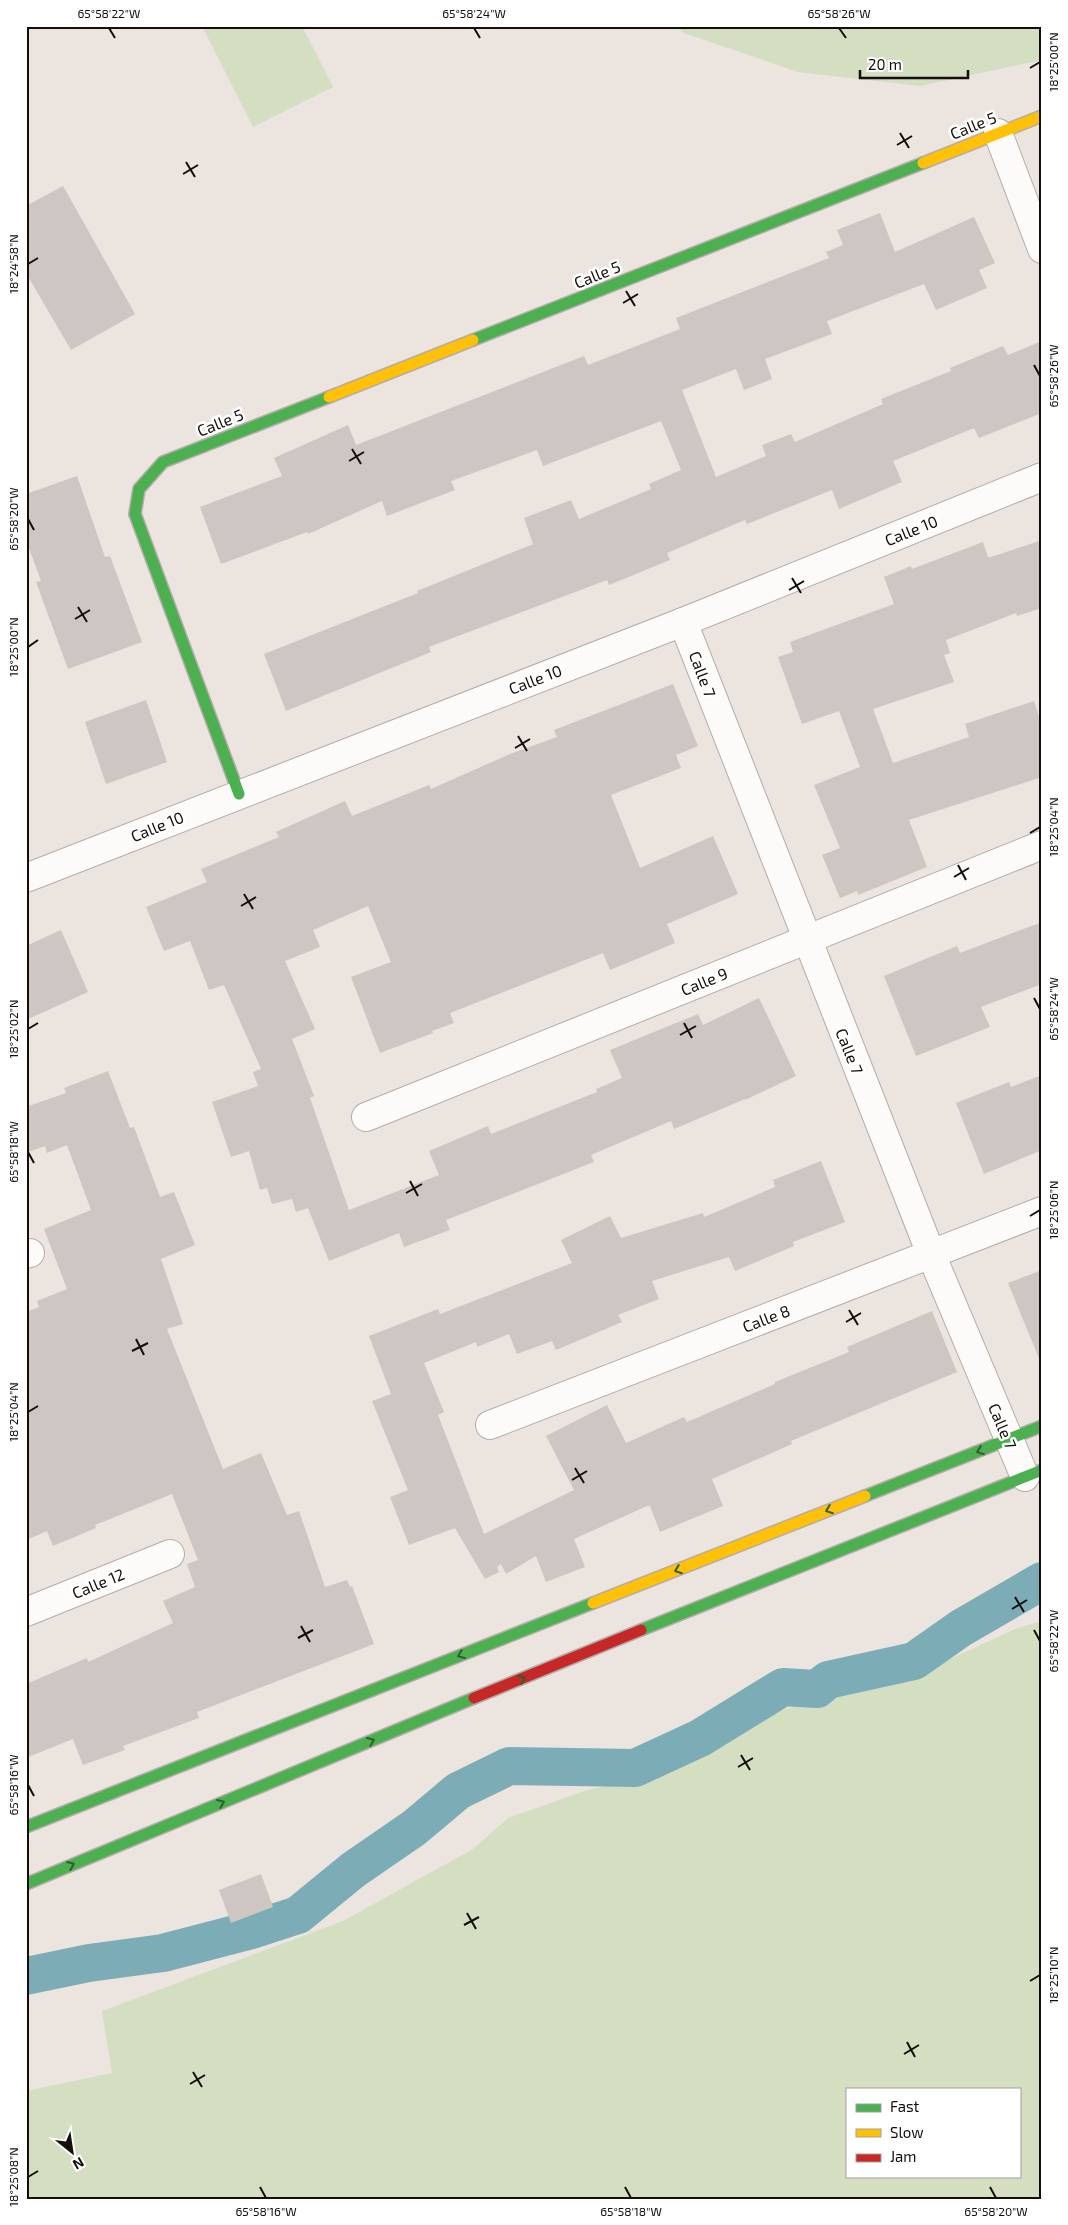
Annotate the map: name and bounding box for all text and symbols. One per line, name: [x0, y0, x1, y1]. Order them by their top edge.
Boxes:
text: 65°58'22"W: [78, 6, 140, 20]
text: 65°58'24"W: [442, 6, 506, 20]
text: 65°58'26"W: [807, 6, 871, 20]
text: 18°25'00"N: [1046, 32, 1060, 92]
scale bar: [860, 48, 968, 80]
text: 20 m: [868, 55, 902, 73]
street label: Calle 5: [947, 107, 999, 143]
text: 18°24'58"N: [6, 234, 20, 294]
street label: Calle 5: [571, 256, 623, 292]
text: 65°58'26"W: [1046, 344, 1060, 408]
street label: Calle 5: [194, 404, 246, 440]
text: 65°58'20"W: [6, 487, 20, 551]
street label: Calle 10: [882, 511, 940, 549]
text: 18°25'00"N: [6, 617, 20, 677]
street label: Calle 7: [686, 648, 720, 700]
street label: Calle 10: [506, 660, 564, 698]
text: 18°25'04"N: [1046, 797, 1060, 857]
street label: Calle 10: [128, 807, 186, 845]
street label: Calle 9: [678, 963, 730, 999]
text: 65°58'24"W: [1046, 977, 1060, 1041]
text: 18°25'02"N: [6, 1000, 20, 1058]
street label: Calle 7: [832, 1025, 868, 1077]
text: 65°58'18"W: [6, 1121, 20, 1183]
text: 18°25'06"N: [1046, 1181, 1060, 1239]
street label: Calle 8: [740, 1300, 792, 1336]
text: 18°25'04"N: [6, 1382, 20, 1442]
street label: Calle 7: [985, 1400, 1021, 1452]
one-way arrow: [976, 1444, 985, 1455]
one-way arrow: [825, 1504, 834, 1514]
one-way arrow: [674, 1563, 683, 1574]
street label: Calle 12: [69, 1564, 127, 1602]
text: 65°58'22"W: [1046, 1610, 1060, 1672]
one-way arrow: [458, 1649, 466, 1659]
one-way arrow: [517, 1674, 525, 1684]
one-way arrow: [367, 1737, 375, 1747]
text: 65°58'16"W: [6, 1754, 20, 1816]
one-way arrow: [216, 1799, 225, 1810]
one-way arrow: [66, 1861, 75, 1872]
text: 18°25'10"N: [1046, 1947, 1060, 2003]
legend: [846, 2088, 1020, 2178]
text: Fast: [890, 2097, 920, 2115]
text: Slow: [890, 2123, 924, 2141]
north arrow: [48, 2128, 98, 2178]
text: 18°25'08"N: [6, 2147, 20, 2207]
text: Jam: [890, 2147, 916, 2165]
text: N: [70, 2154, 87, 2174]
text: 65°58'16"W: [235, 2204, 297, 2218]
text: 65°58'18"W: [600, 2204, 662, 2218]
text: 65°58'20"W: [964, 2204, 1028, 2218]

